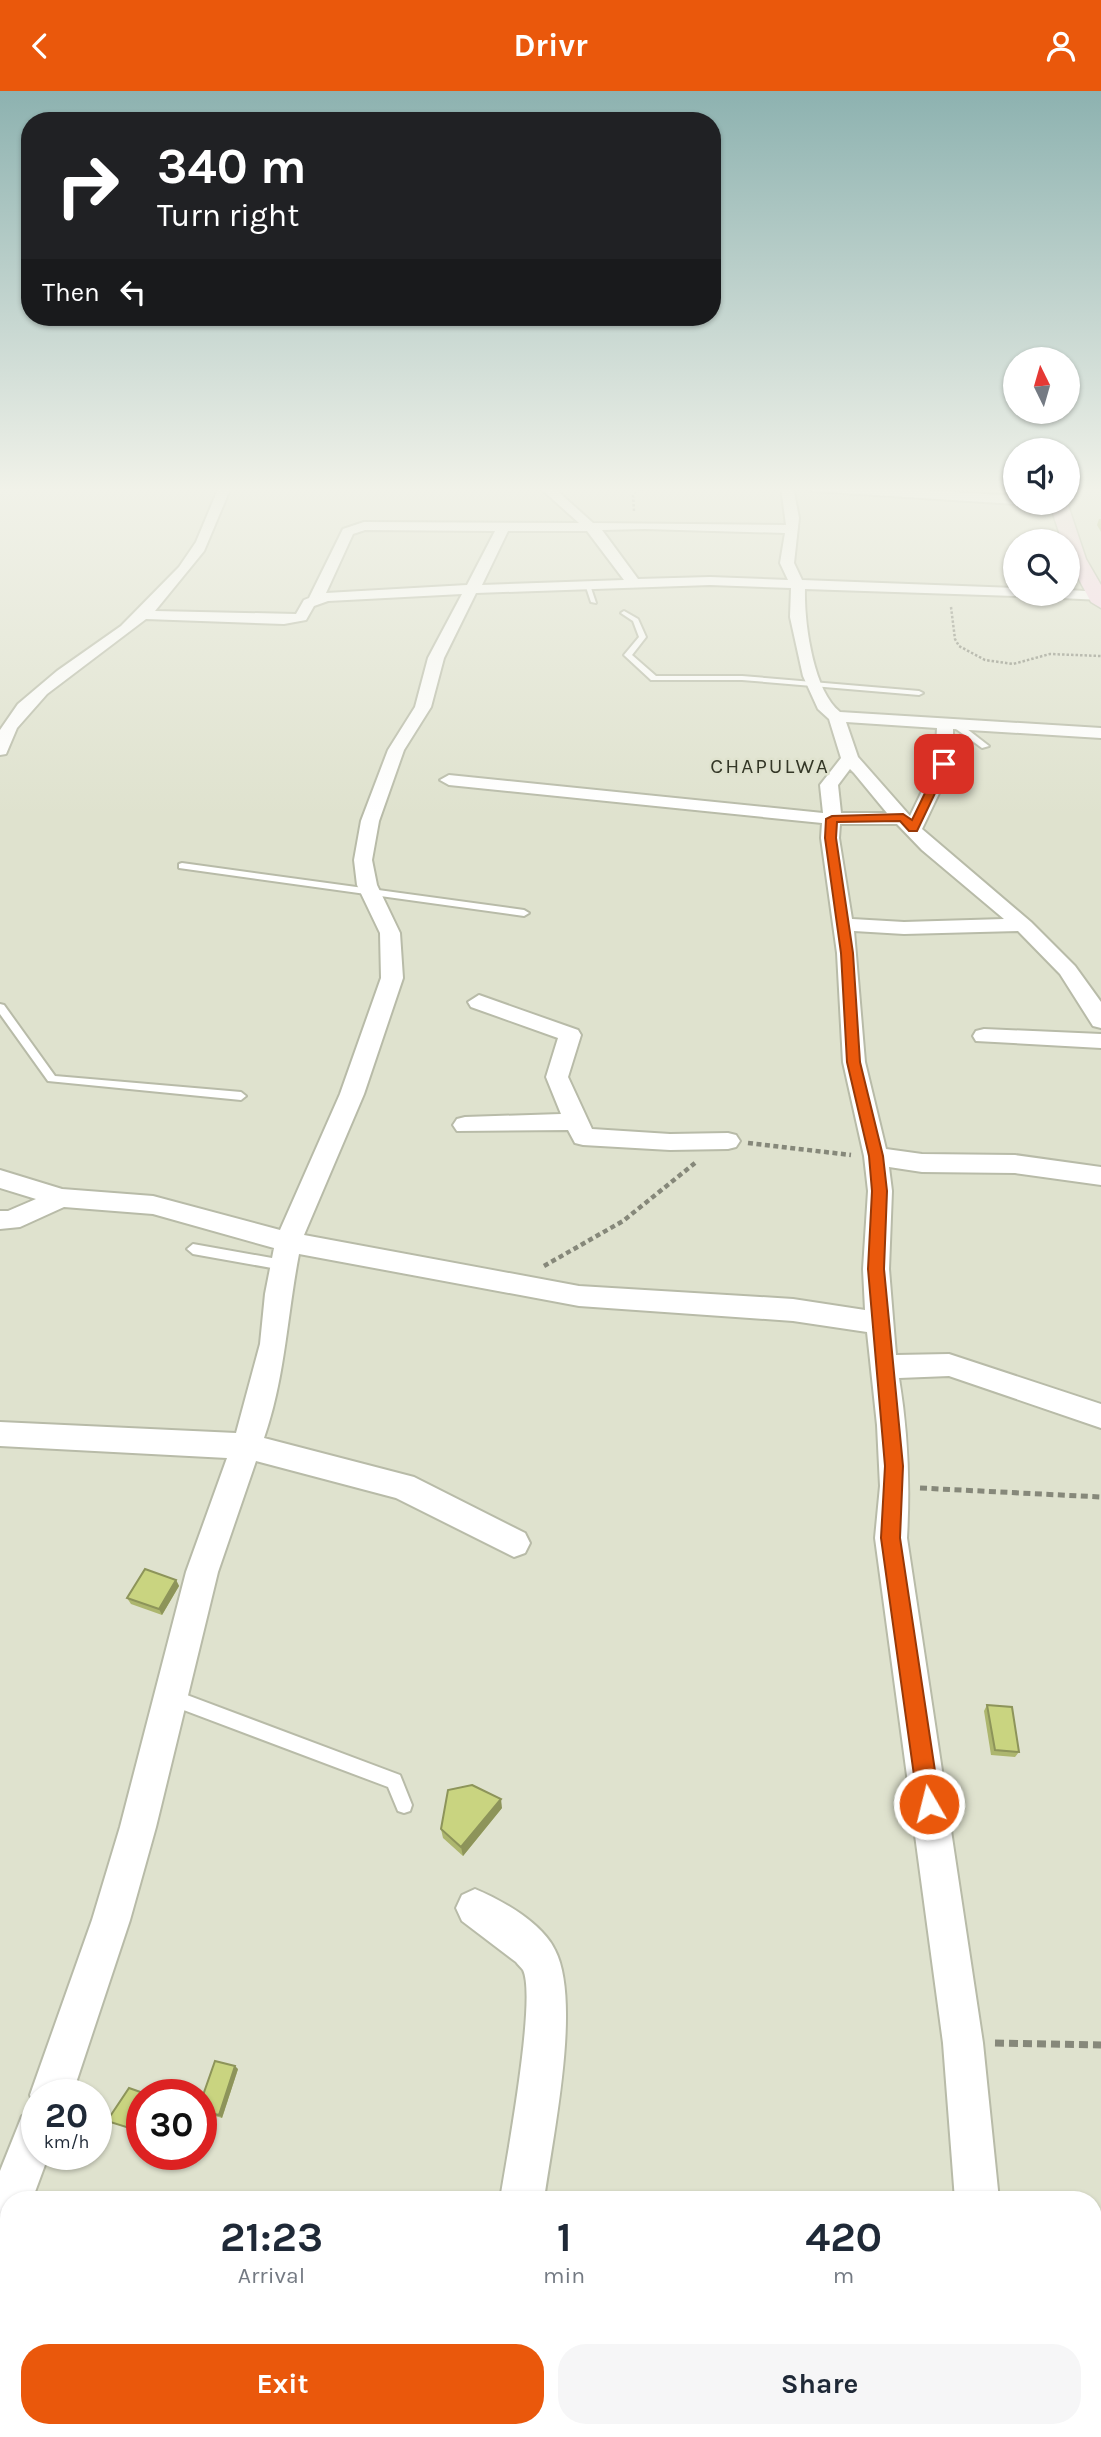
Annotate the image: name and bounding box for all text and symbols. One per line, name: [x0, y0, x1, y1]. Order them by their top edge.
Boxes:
icon: back: [21, 27, 59, 65]
text: Drivr: [513, 27, 588, 64]
icon: person: [1042, 27, 1080, 65]
text: 340 m: [157, 138, 307, 195]
icon: right: [42, 140, 133, 231]
text: Turn right: [157, 197, 299, 234]
icon: left: [114, 273, 152, 311]
text: Then: [42, 277, 100, 308]
north arrow: [1003, 347, 1080, 423]
map controls: [1003, 347, 1080, 606]
button: sound: [1003, 438, 1080, 515]
button: search: [1003, 529, 1080, 606]
pin: [914, 734, 974, 794]
icon: arrive: [925, 745, 963, 783]
district label: CHAPULWA: [710, 754, 830, 778]
position arrow: [892, 1767, 966, 1841]
speed limit sign: 30: [126, 2079, 217, 2170]
text: 20: [45, 2095, 88, 2136]
text: km/h: [44, 2131, 89, 2153]
text: 21:23: [220, 2212, 323, 2262]
text: 1: [557, 2212, 572, 2262]
text: 420: [805, 2212, 882, 2262]
text: Arrival: [238, 2262, 305, 2289]
text: min: [543, 2262, 585, 2289]
text: m: [833, 2262, 854, 2289]
button: Exit: [21, 2344, 544, 2424]
button: Share: [558, 2344, 1081, 2424]

